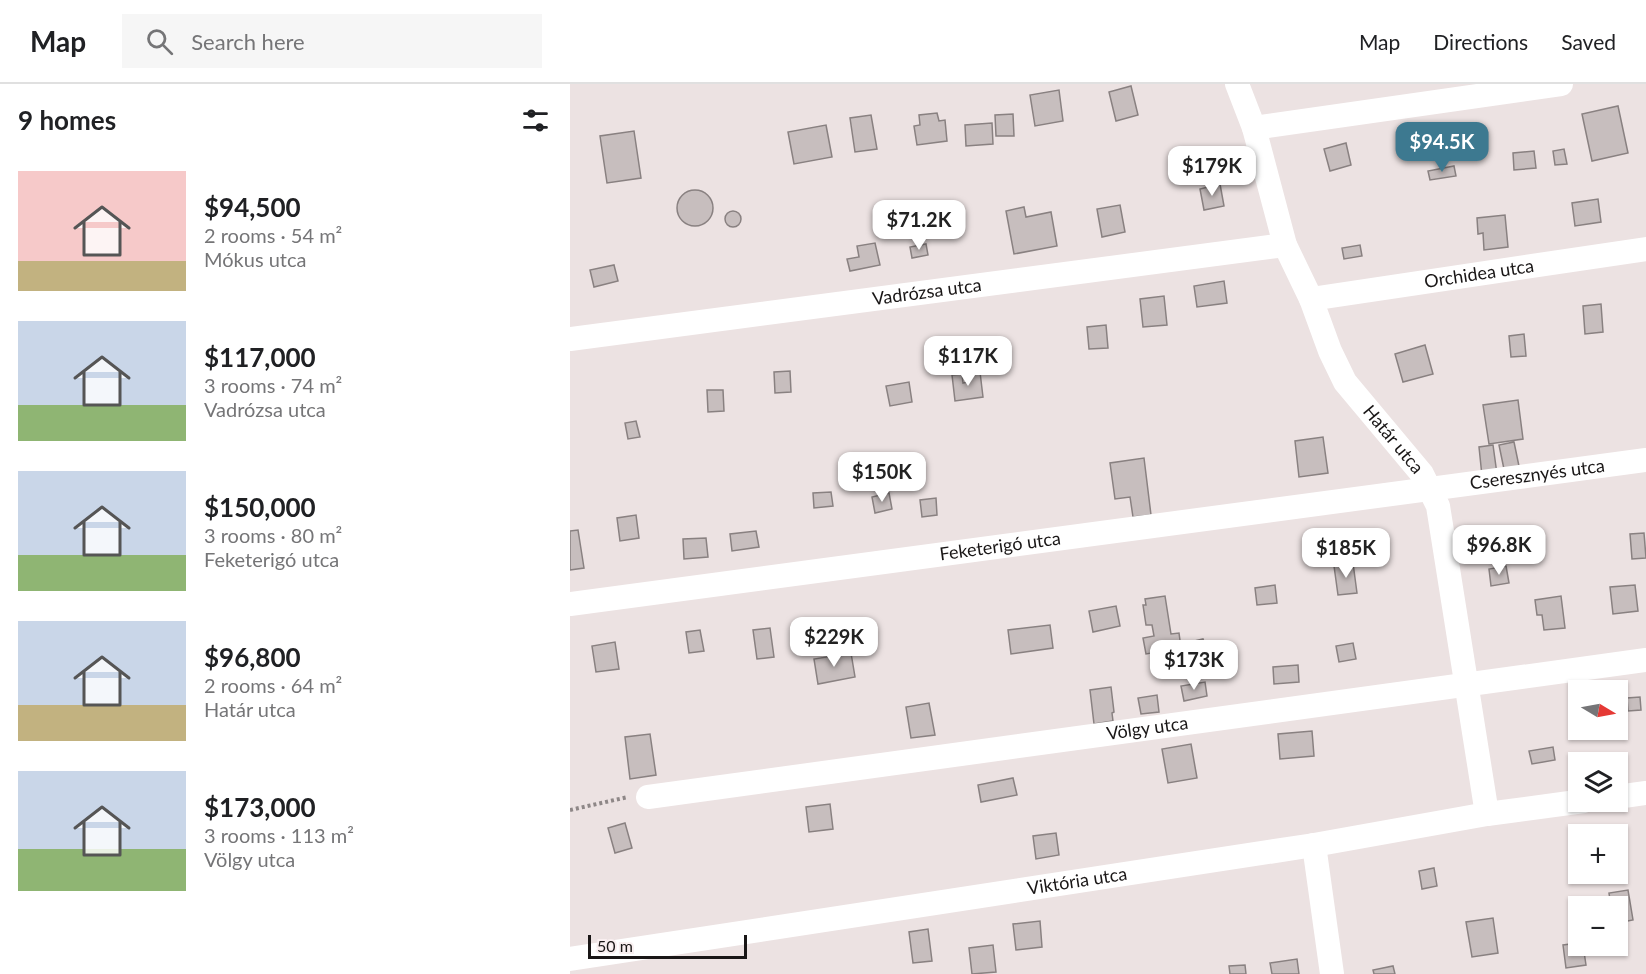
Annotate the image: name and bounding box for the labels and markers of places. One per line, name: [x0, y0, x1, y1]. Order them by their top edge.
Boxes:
pin: $94.5K: [1393, 122, 1491, 173]
pin: $179K: [1170, 146, 1254, 197]
pin: $71.2K: [870, 200, 968, 251]
pin: $117K: [926, 336, 1010, 387]
pin: $150K: [840, 452, 924, 503]
pin: $96.8K: [1450, 525, 1548, 576]
pin: $185K: [1304, 528, 1388, 579]
pin: $229K: [792, 617, 876, 668]
pin: $173K: [1152, 640, 1236, 691]

